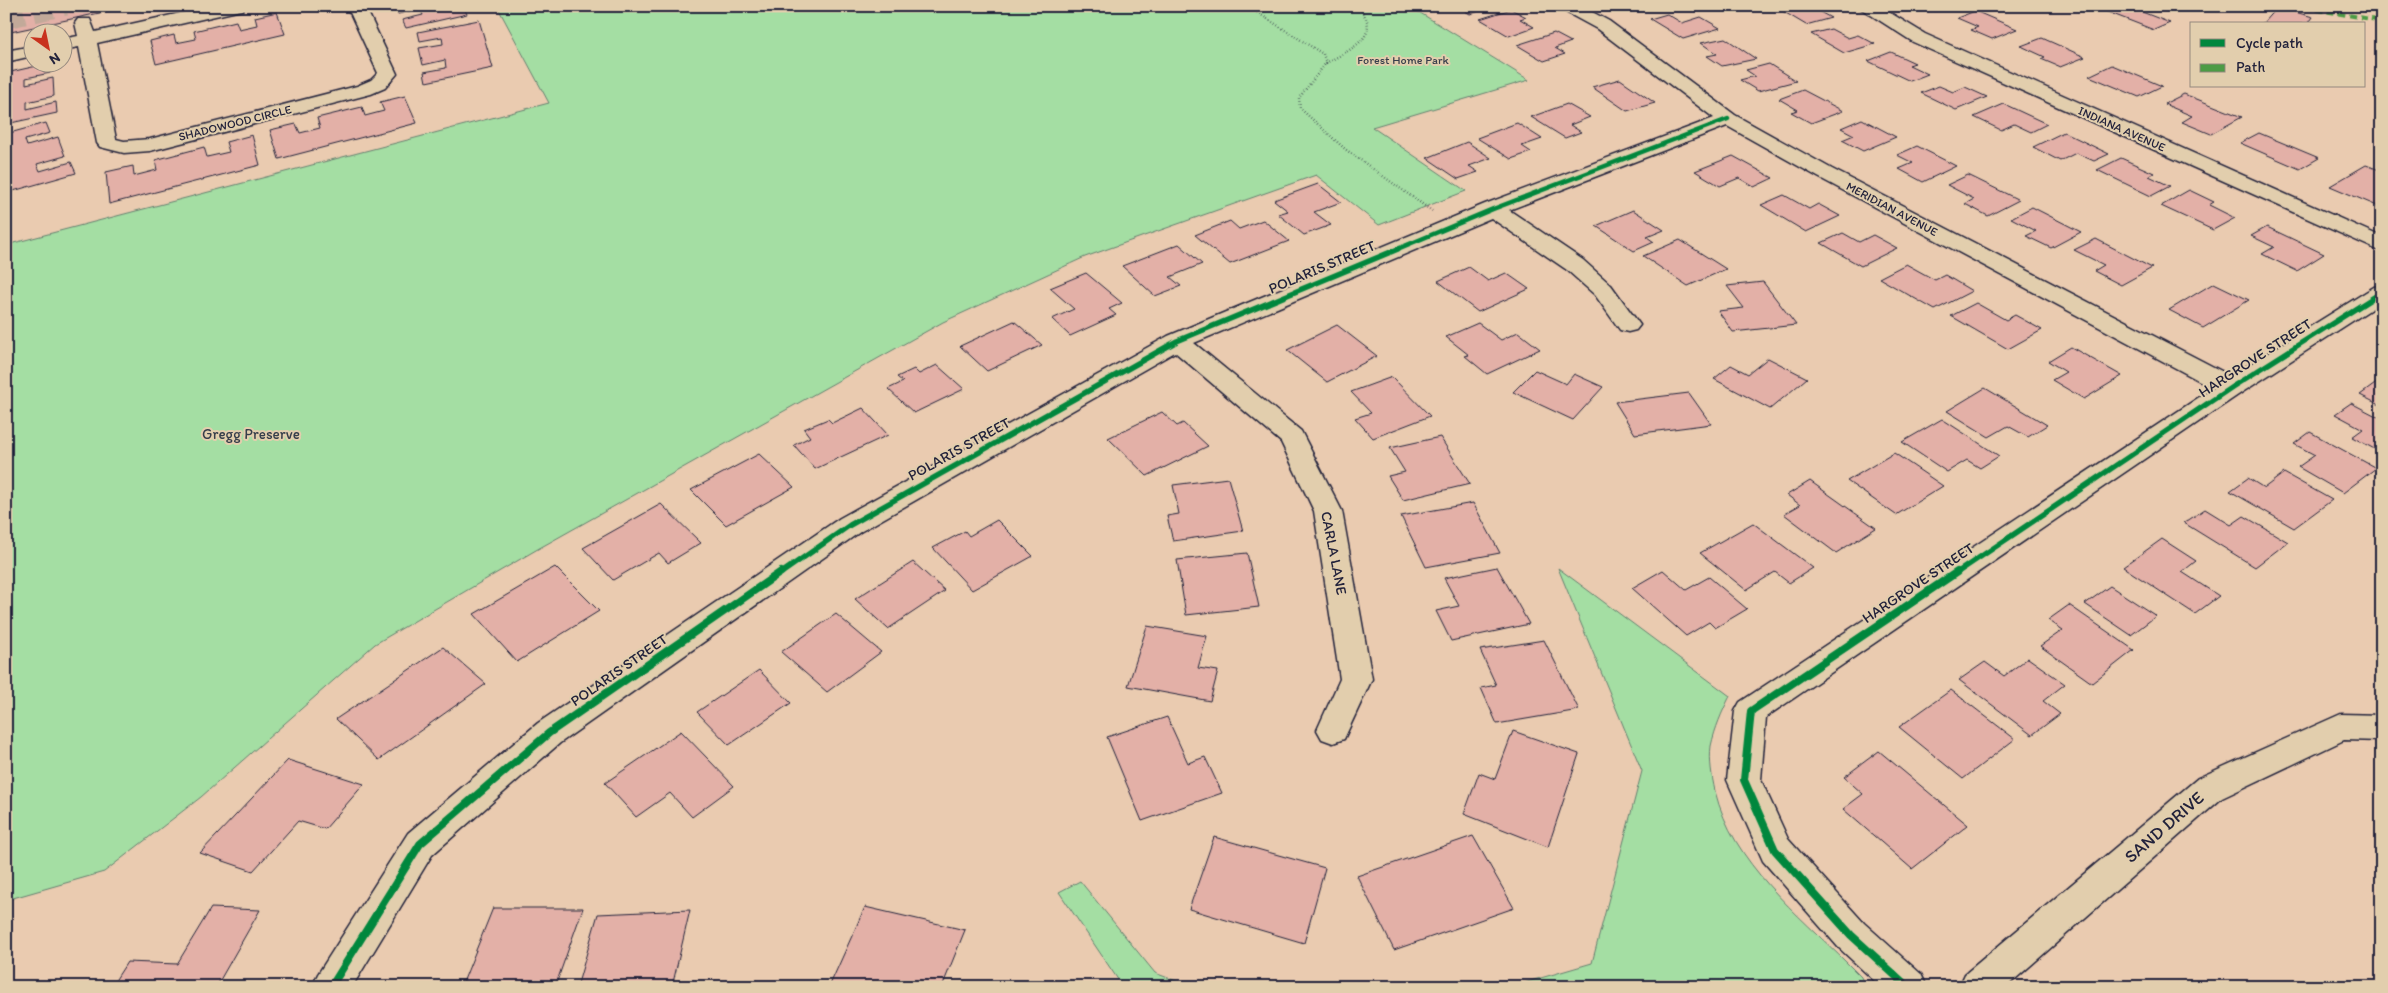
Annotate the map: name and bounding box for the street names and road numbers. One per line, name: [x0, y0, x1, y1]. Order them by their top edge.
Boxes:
street label: SHADOWOOD CIRCLE: [177, 102, 293, 144]
street label: INDIANA AVENUE: [2076, 104, 2168, 155]
street label: MERIDIAN AVENUE: [1844, 179, 1940, 239]
street label: POLARIS STREET: [1266, 236, 1379, 298]
street label: HARGROVE STREET: [2195, 314, 2315, 401]
street label: POLARIS STREET: [905, 413, 1014, 485]
street label: CARLA LANE: [1317, 510, 1351, 596]
street label: HARGROVE STREET: [1859, 539, 1978, 627]
street label: POLARIS STREET: [567, 630, 671, 710]
street label: SAND DRIVE: [2120, 787, 2208, 867]

